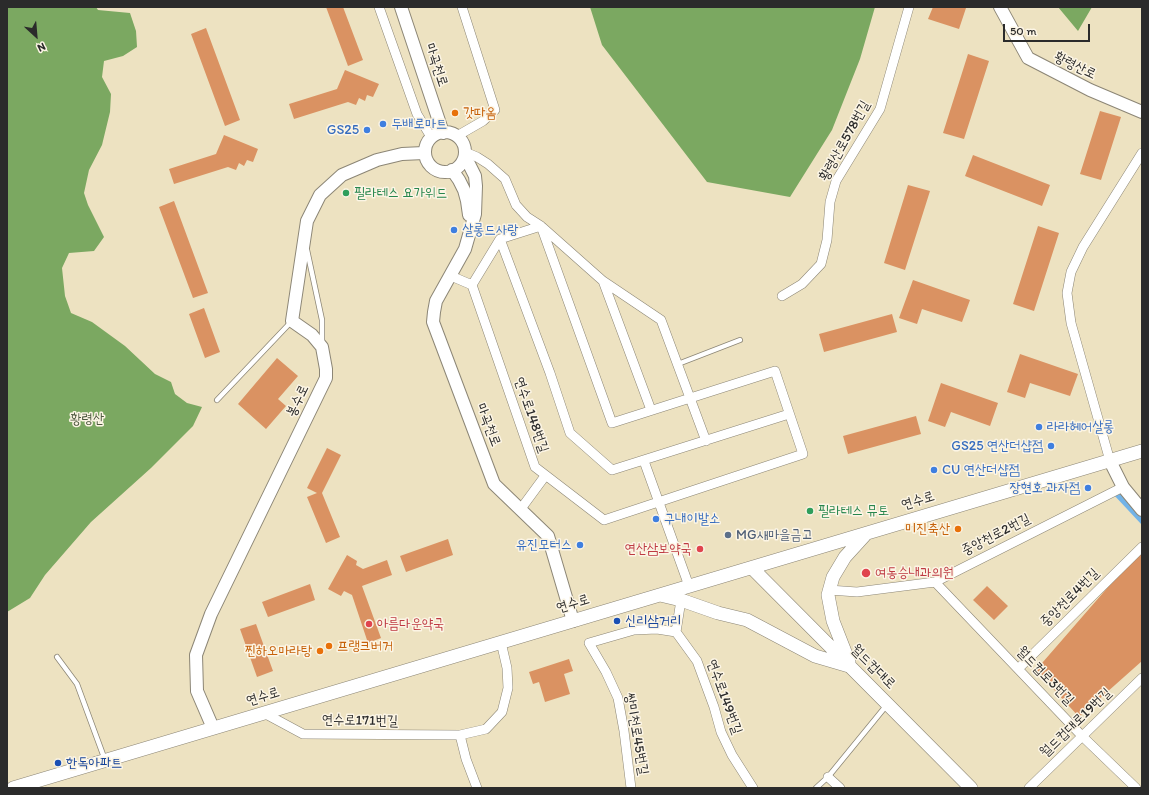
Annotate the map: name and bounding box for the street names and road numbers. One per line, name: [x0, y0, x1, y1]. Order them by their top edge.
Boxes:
street label: 마곡천로: [421, 41, 451, 89]
street label: 황령산로: [1051, 49, 1099, 83]
street label: 황령산로578번길: [816, 98, 874, 184]
street label: 연수로148번길: [510, 375, 552, 455]
street label: 봉수로: [283, 382, 313, 420]
street label: 마곡천로: [472, 401, 504, 449]
street label: 연수로: [899, 488, 937, 514]
street label: 중앙천로2번길: [959, 511, 1033, 559]
street label: 중앙천로4번길: [1037, 565, 1103, 631]
street label: 연수로: [554, 591, 592, 617]
street label: 월드컵대로: [847, 641, 899, 693]
street label: 월드컵로3번길: [1013, 643, 1077, 709]
street label: 연수로149번길: [703, 657, 745, 737]
street label: 연수로: [244, 684, 282, 710]
street label: 월드컵대로19번길: [1037, 685, 1115, 761]
street label: 쌍미천로45번길: [620, 691, 652, 777]
street label: 연수로171번길: [322, 712, 398, 730]

